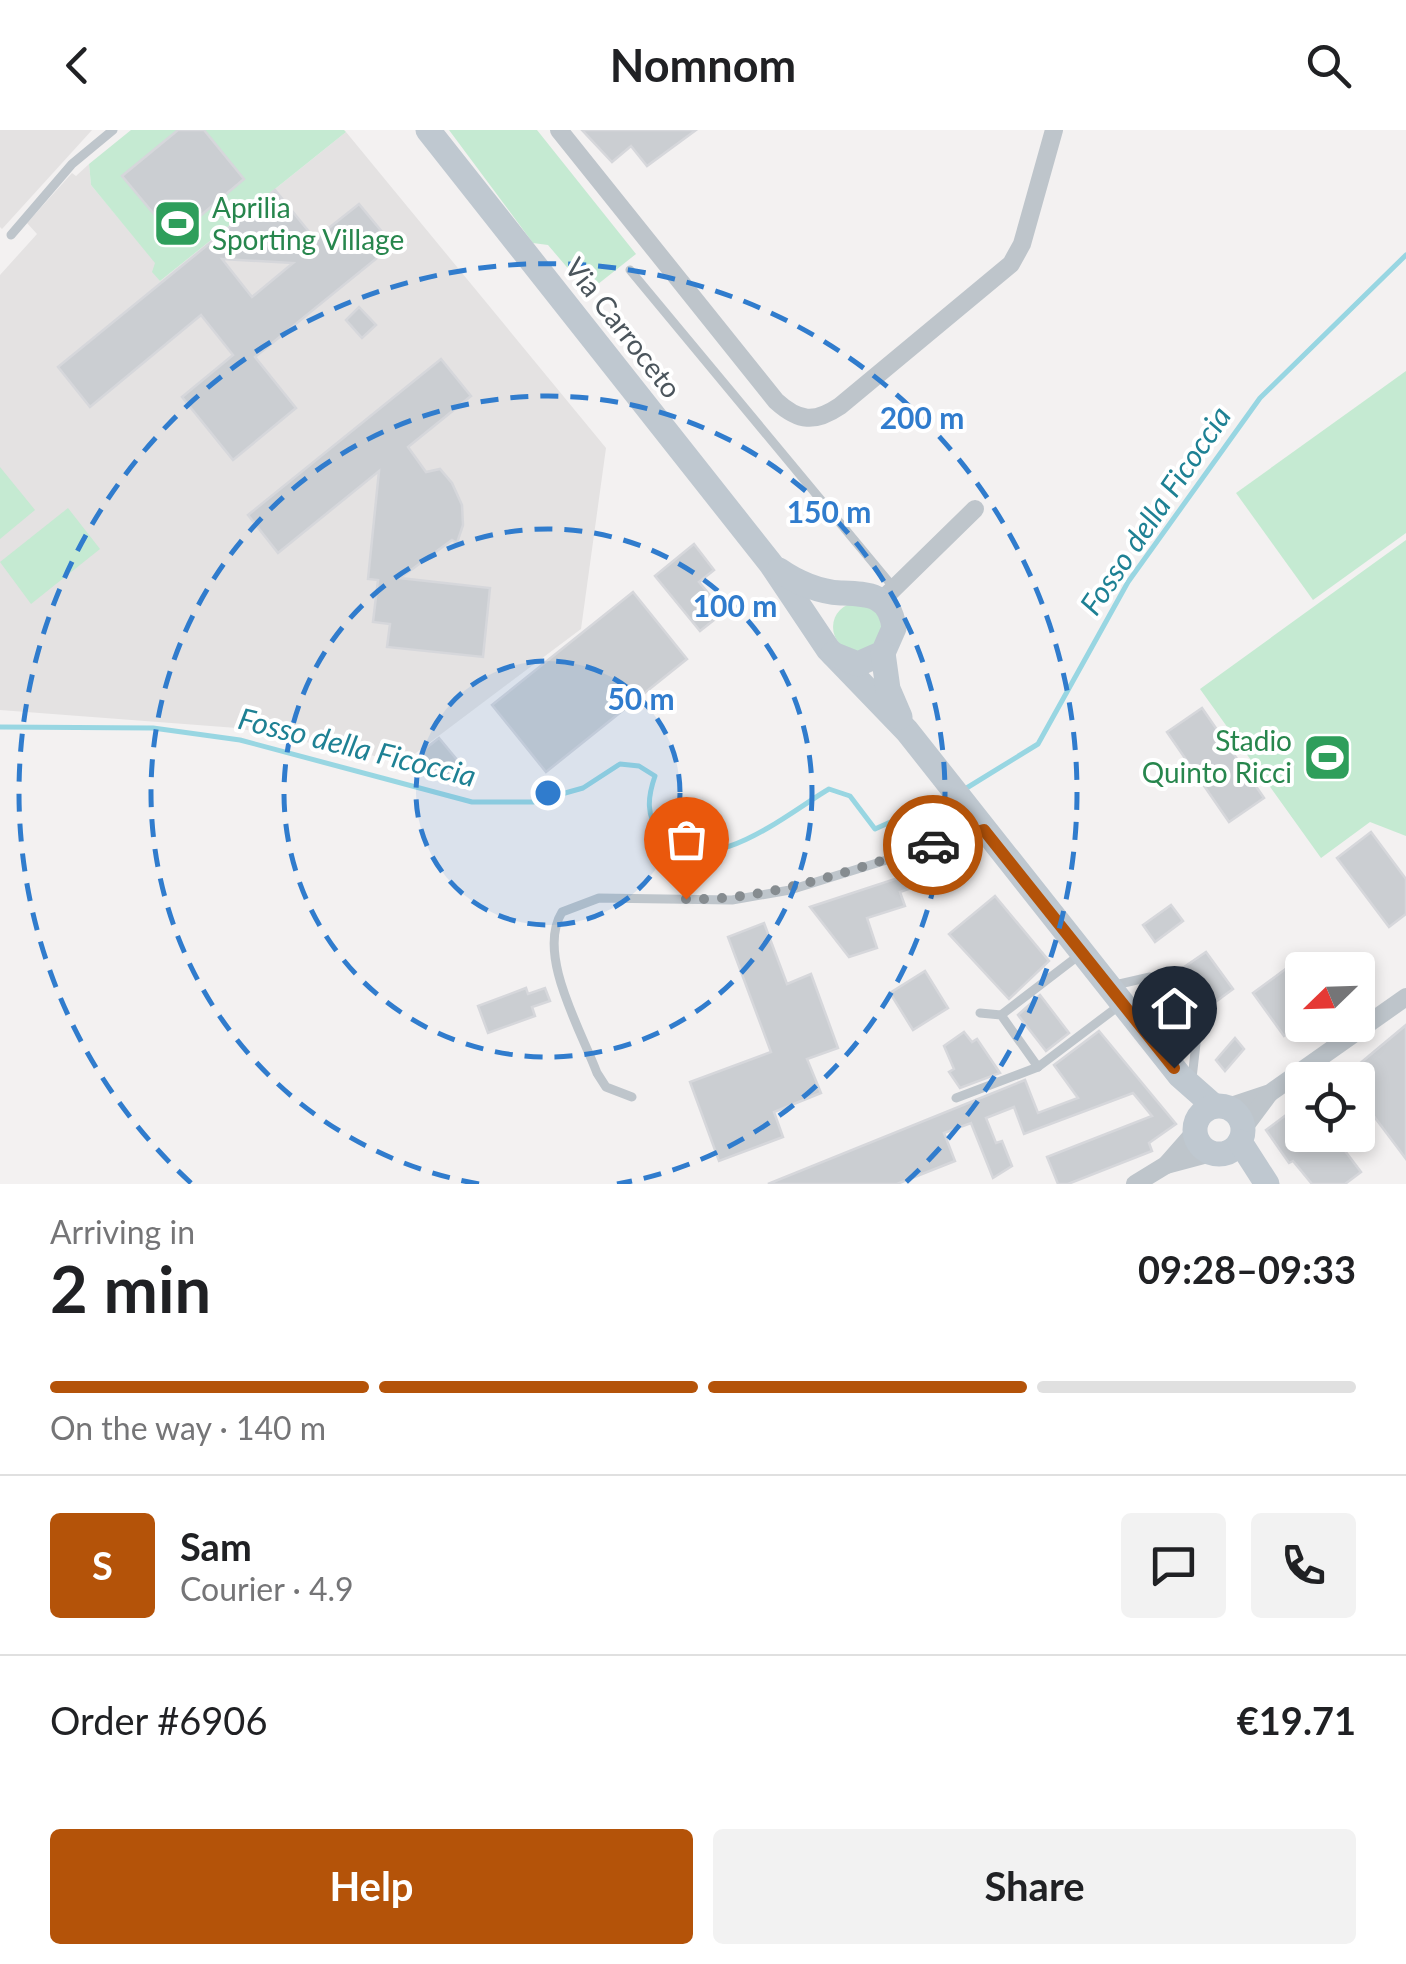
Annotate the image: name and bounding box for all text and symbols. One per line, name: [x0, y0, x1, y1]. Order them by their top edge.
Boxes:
icon: back: [50, 38, 105, 93]
text: Nomnom: [610, 38, 796, 92]
icon: search: [1301, 38, 1356, 93]
place label: Aprilia Sporting Village: [212, 190, 404, 256]
sports icon: Aprilia Sporting Village: [151, 198, 203, 250]
street label: Via Carroceto: [558, 250, 689, 404]
text: 200 m: [880, 399, 964, 435]
water label: Fosso della Ficoccia: [1071, 399, 1237, 621]
text: 150 m: [787, 493, 871, 529]
text: 100 m: [693, 587, 777, 623]
text: 50 m: [607, 680, 675, 716]
water label: Fosso della Ficoccia: [235, 699, 480, 793]
place label: Stadio Quinto Ricci: [1142, 723, 1292, 789]
sports icon: Stadio Quinto Ricci: [1301, 731, 1353, 783]
centre of rings: [530, 775, 566, 811]
courier: [883, 795, 983, 895]
pin: [644, 797, 729, 900]
icon: bag: [659, 812, 714, 867]
icon: car: [906, 818, 961, 873]
north arrow: [1285, 952, 1375, 1042]
map controls: [1285, 952, 1375, 1152]
pin: [1132, 966, 1217, 1069]
icon: home: [1147, 981, 1202, 1036]
button: locate: [1285, 1062, 1375, 1152]
text: Arriving in: [50, 1212, 195, 1251]
text: 09:28–09:33: [1138, 1246, 1356, 1292]
text: 2 min: [50, 1249, 211, 1327]
text: On the way · 140 m: [50, 1408, 326, 1447]
button: chat: [1121, 1513, 1226, 1618]
button: phone: [1251, 1513, 1356, 1618]
text: Sam: [180, 1523, 252, 1569]
text: S: [92, 1542, 113, 1588]
text: Courier · 4.9: [180, 1569, 354, 1608]
text: Order #6906: [50, 1697, 267, 1743]
text: €19.71: [1237, 1697, 1356, 1743]
button: Help: [50, 1829, 693, 1944]
button: Share: [713, 1829, 1356, 1944]

